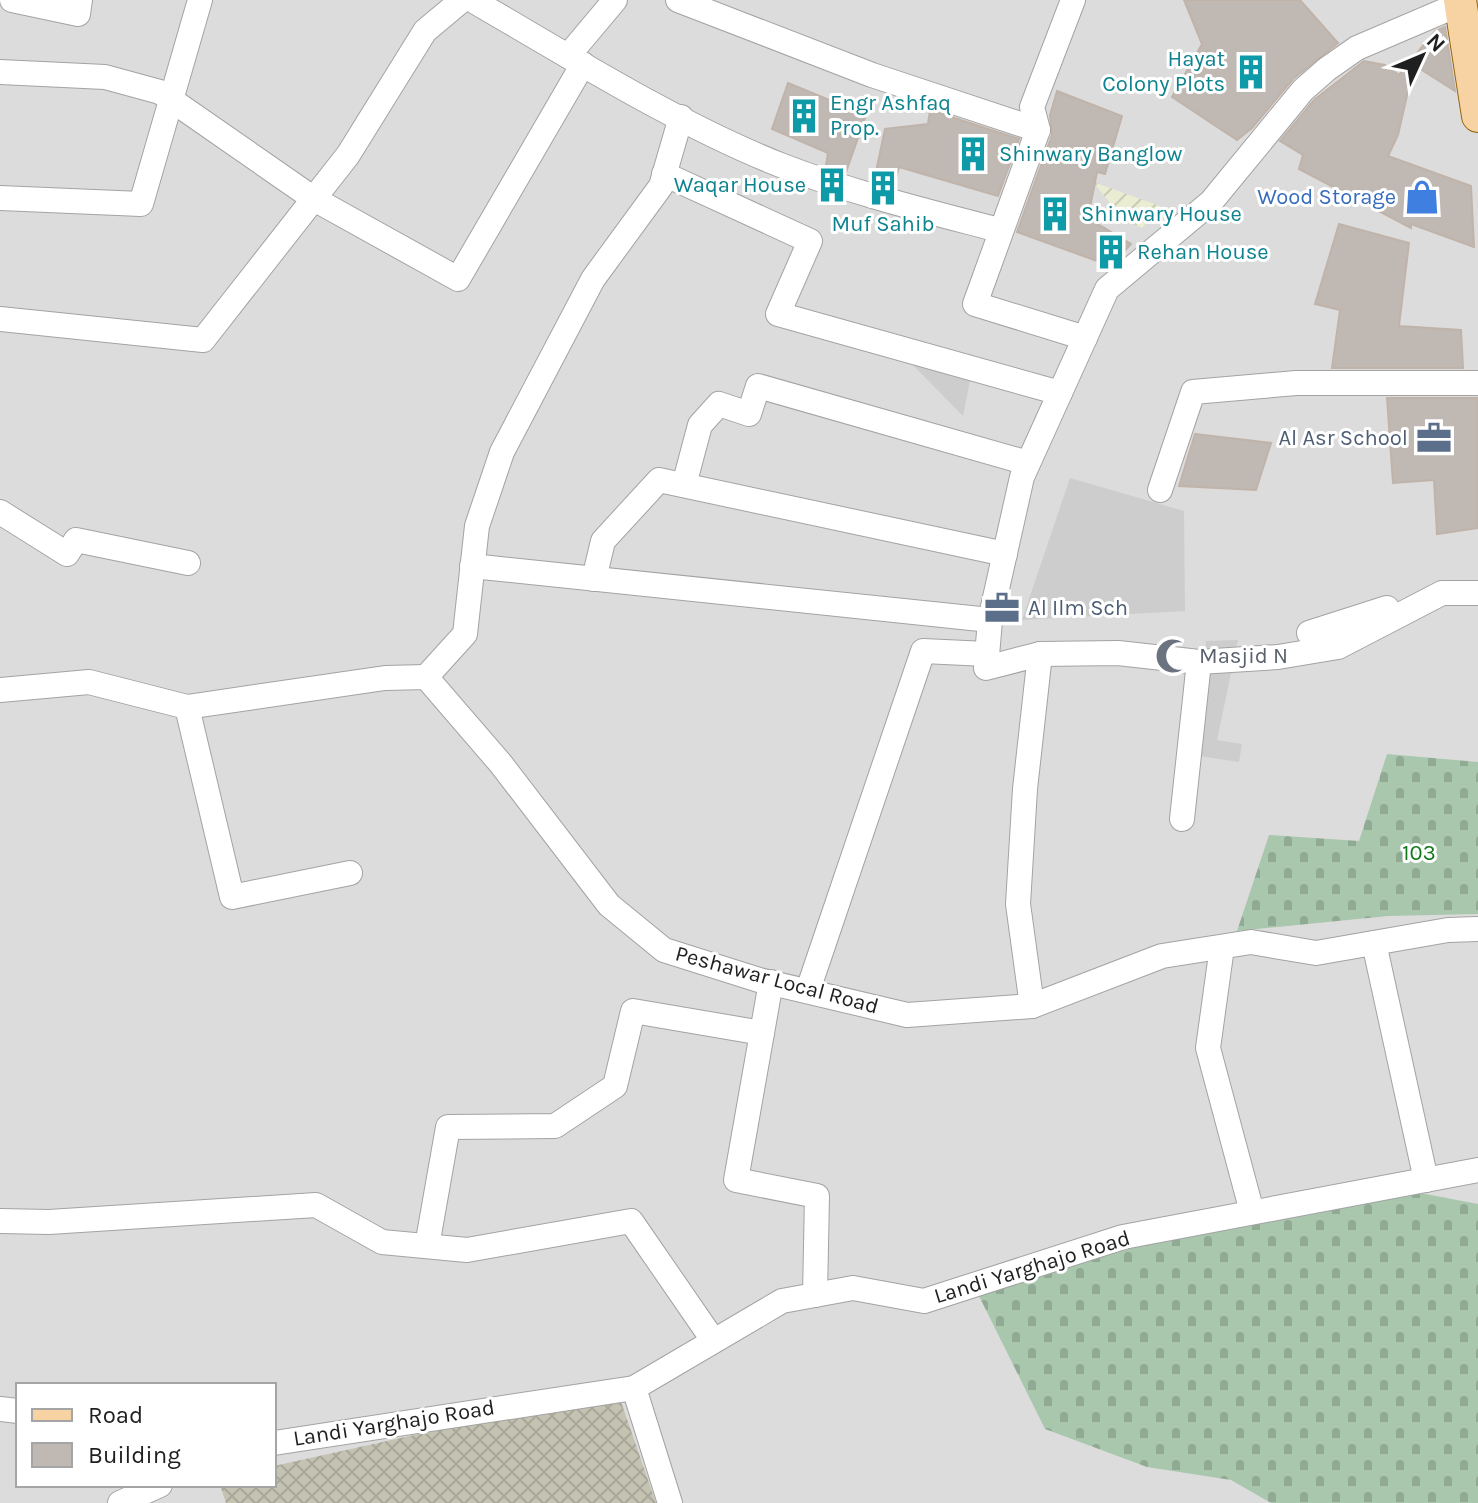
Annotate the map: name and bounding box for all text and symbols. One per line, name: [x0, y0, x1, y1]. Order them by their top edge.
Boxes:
north arrow: [1382, 16, 1462, 96]
text: N: [1421, 28, 1451, 58]
place label: Hayat Colony Plots: [1102, 46, 1225, 97]
building icon: Hayat Colony Plots: [1232, 53, 1270, 91]
place label: Engr Ashfaq Prop.: [830, 90, 951, 141]
building icon: Engr Ashfaq Prop.: [785, 97, 823, 135]
building icon: Shinwary Banglow: [954, 135, 992, 173]
place label: Shinwary Banglow: [999, 141, 1183, 167]
building icon: Waqar House: [813, 166, 851, 204]
building icon: Muf Sahib: [864, 169, 902, 207]
place label: Waqar House: [674, 172, 806, 198]
shop icon: Wood Storage: [1403, 178, 1441, 216]
place label: Wood Storage: [1257, 184, 1396, 210]
building icon: Shinwary House: [1036, 195, 1074, 233]
place label: Shinwary House: [1081, 201, 1242, 227]
place label: Muf Sahib: [832, 211, 935, 237]
building icon: Rehan House: [1092, 233, 1130, 271]
place label: Rehan House: [1137, 239, 1269, 265]
office icon: Al Asr School: [1415, 419, 1453, 457]
place label: Al Asr School: [1278, 425, 1408, 451]
office icon: Al Ilm Sch: [983, 589, 1021, 627]
place label: Al Ilm Sch: [1028, 595, 1128, 621]
mosque icon: Masjid N: [1154, 637, 1192, 675]
place label: Masjid N: [1199, 643, 1288, 669]
park label: 103: [1402, 840, 1436, 866]
street label: Peshawar Local Road: [672, 940, 882, 1020]
street label: Landi Yarghajo Road: [931, 1225, 1133, 1309]
legend: [16, 1383, 276, 1487]
street label: Landi Yarghajo Road: [291, 1394, 497, 1452]
text: Road: [88, 1401, 143, 1429]
text: Building: [88, 1441, 181, 1469]

